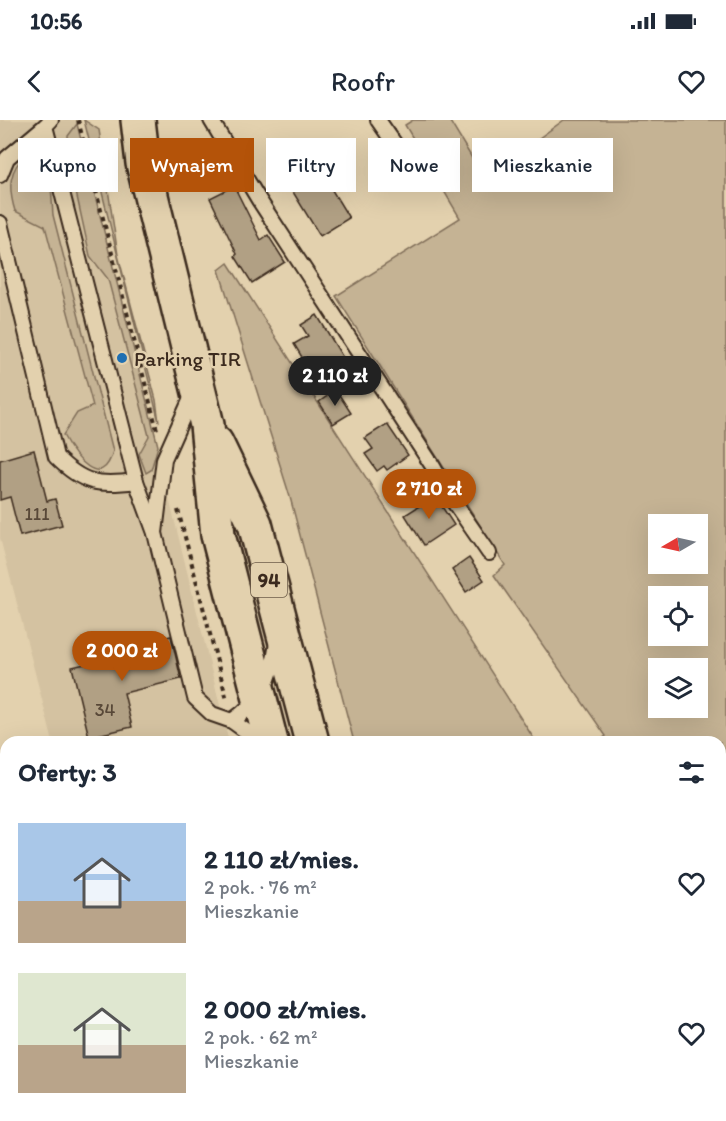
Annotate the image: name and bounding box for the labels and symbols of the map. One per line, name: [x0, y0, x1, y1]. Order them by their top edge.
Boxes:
place label: Parking TIR: [134, 346, 241, 371]
marker: Parking TIR: [115, 351, 129, 365]
pin: 2 110 zł: [273, 356, 397, 407]
pin: 2 710 zł: [367, 469, 491, 520]
house number: 111: [24, 503, 50, 525]
north arrow: [648, 514, 708, 574]
road number: 94: [251, 563, 287, 597]
pin: 2 000 zł: [60, 631, 184, 682]
house number: 34: [95, 699, 115, 721]

